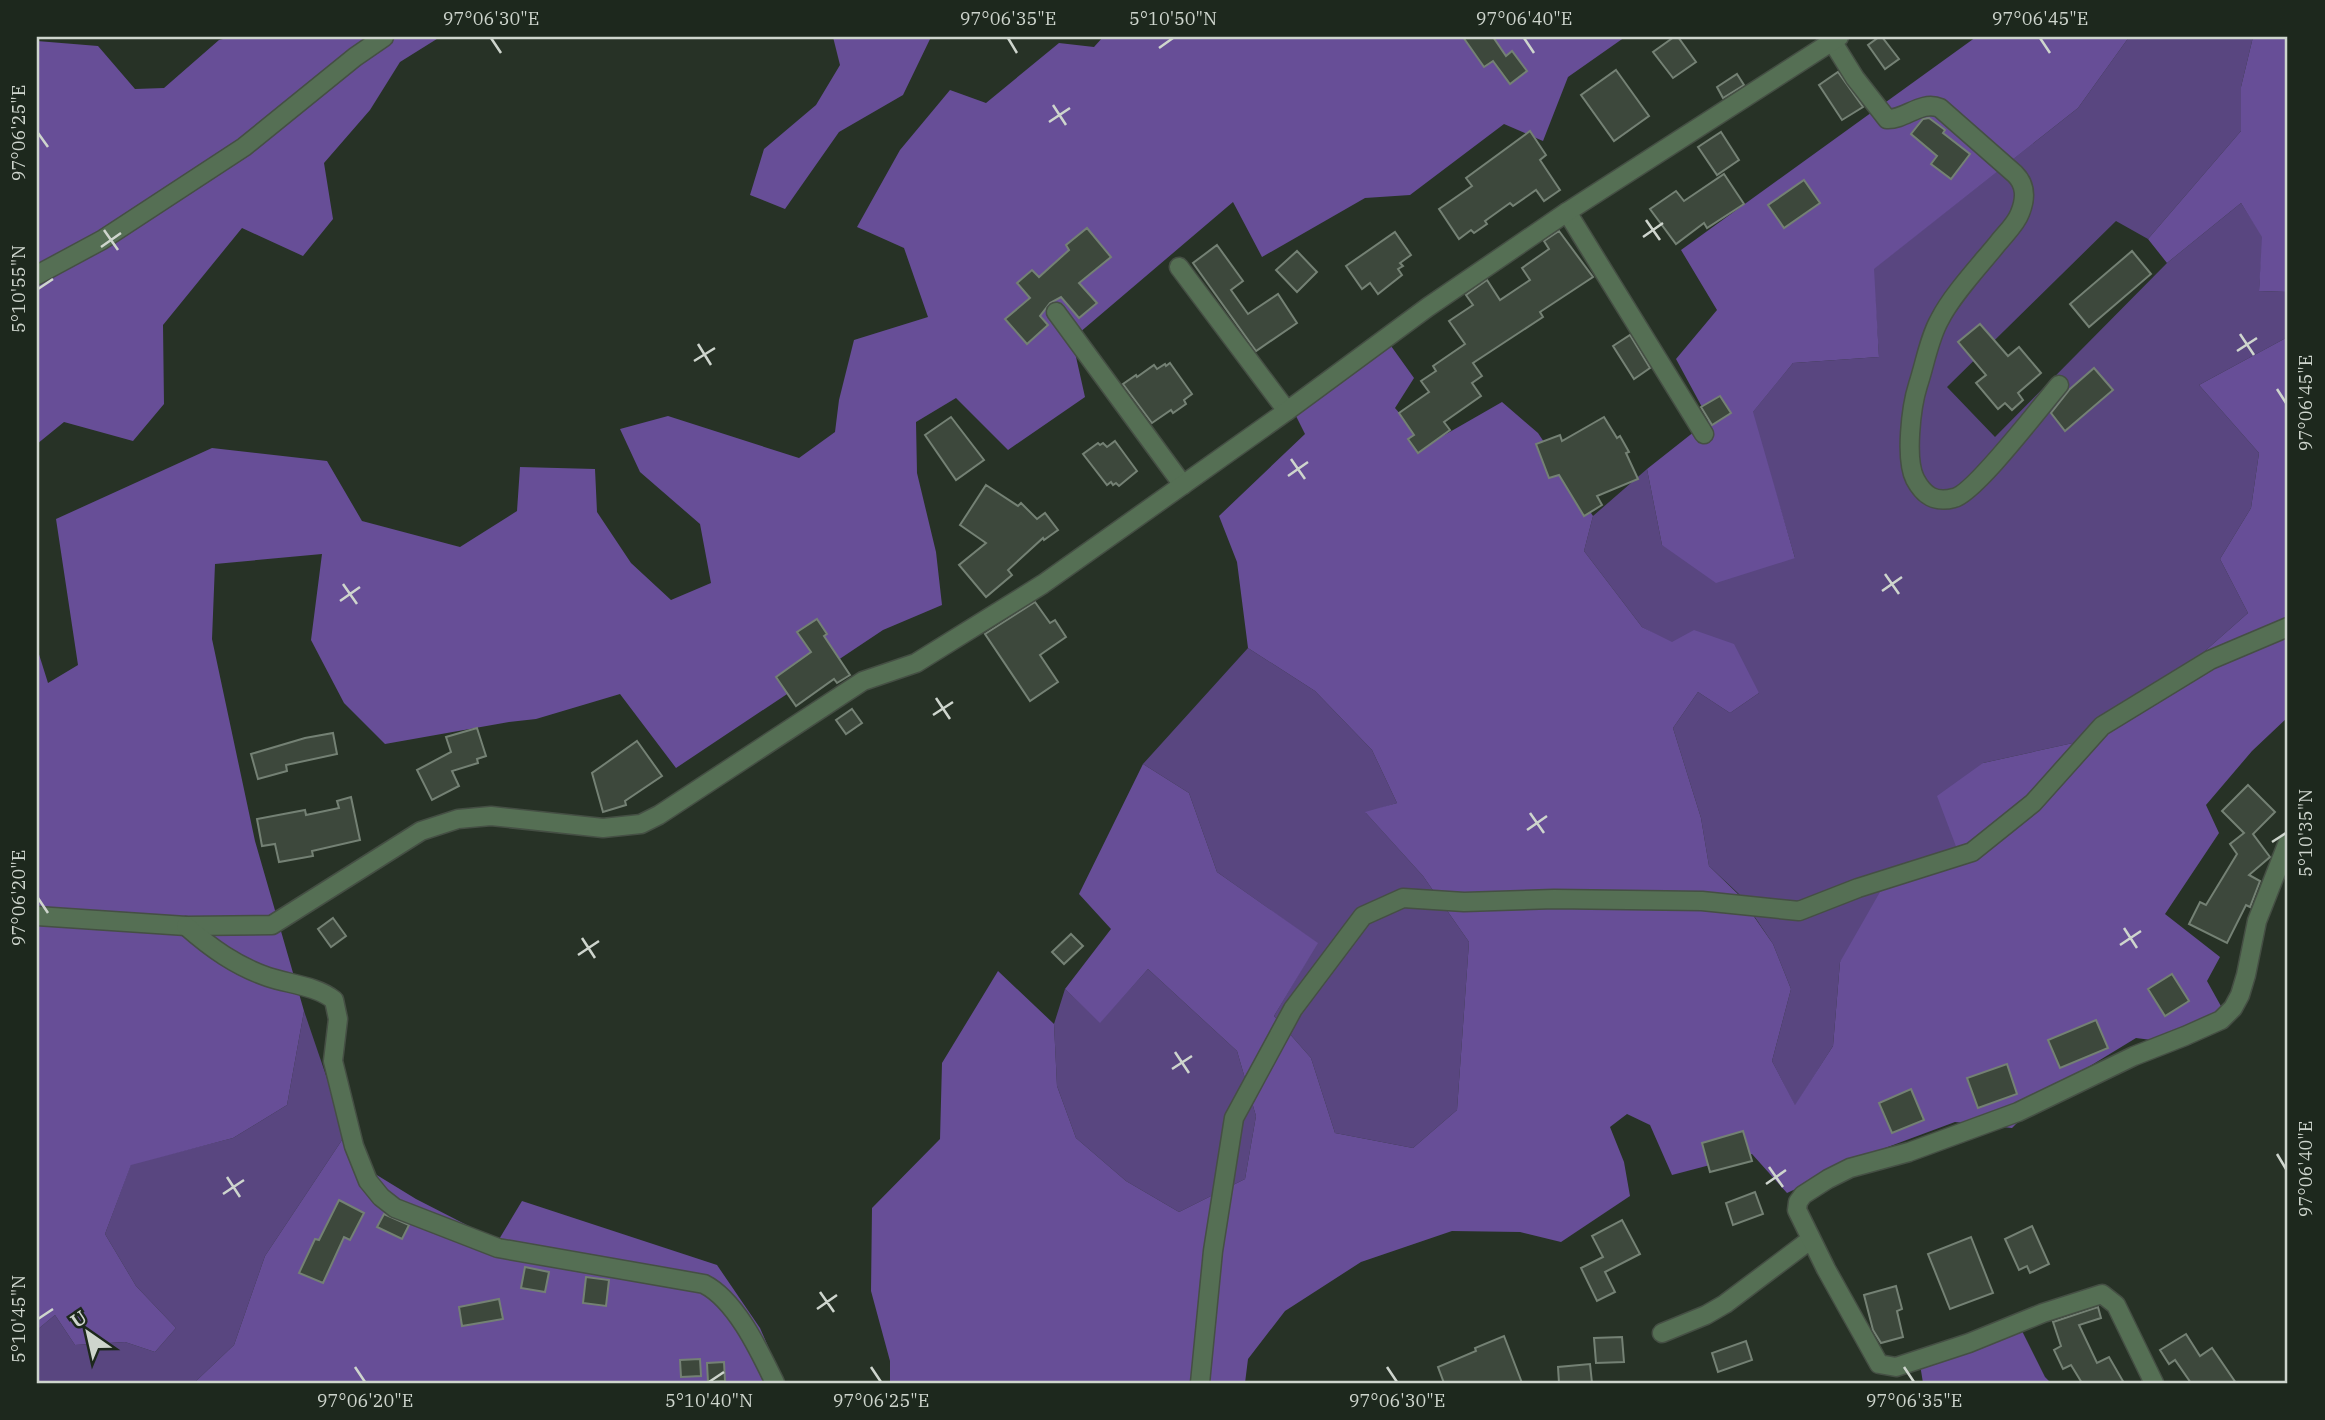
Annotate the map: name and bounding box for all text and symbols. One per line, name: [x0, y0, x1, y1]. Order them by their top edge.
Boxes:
text: 97°06'30"E: [443, 7, 539, 30]
text: 97°06'35"E: [960, 7, 1056, 30]
text: 5°10'50"N: [1129, 7, 1217, 30]
text: 97°06'40"E: [1476, 7, 1572, 30]
text: 97°06'45"E: [1992, 7, 2088, 30]
text: 97°06'25"E: [7, 85, 30, 181]
text: 5°10'55"N: [7, 245, 30, 333]
text: 97°06'45"E: [2294, 355, 2317, 451]
text: 5°10'35"N: [2294, 789, 2317, 877]
text: 97°06'20"E: [7, 850, 30, 946]
text: 97°06'40"E: [2294, 1121, 2317, 1217]
text: 5°10'45"N: [7, 1275, 30, 1363]
north arrow: [52, 1298, 122, 1368]
text: U: [66, 1305, 91, 1333]
text: 97°06'20"E: [317, 1389, 413, 1412]
text: 5°10'40"N: [665, 1389, 753, 1412]
text: 97°06'25"E: [833, 1389, 929, 1412]
text: 97°06'30"E: [1349, 1389, 1445, 1412]
text: 97°06'35"E: [1866, 1389, 1962, 1412]

